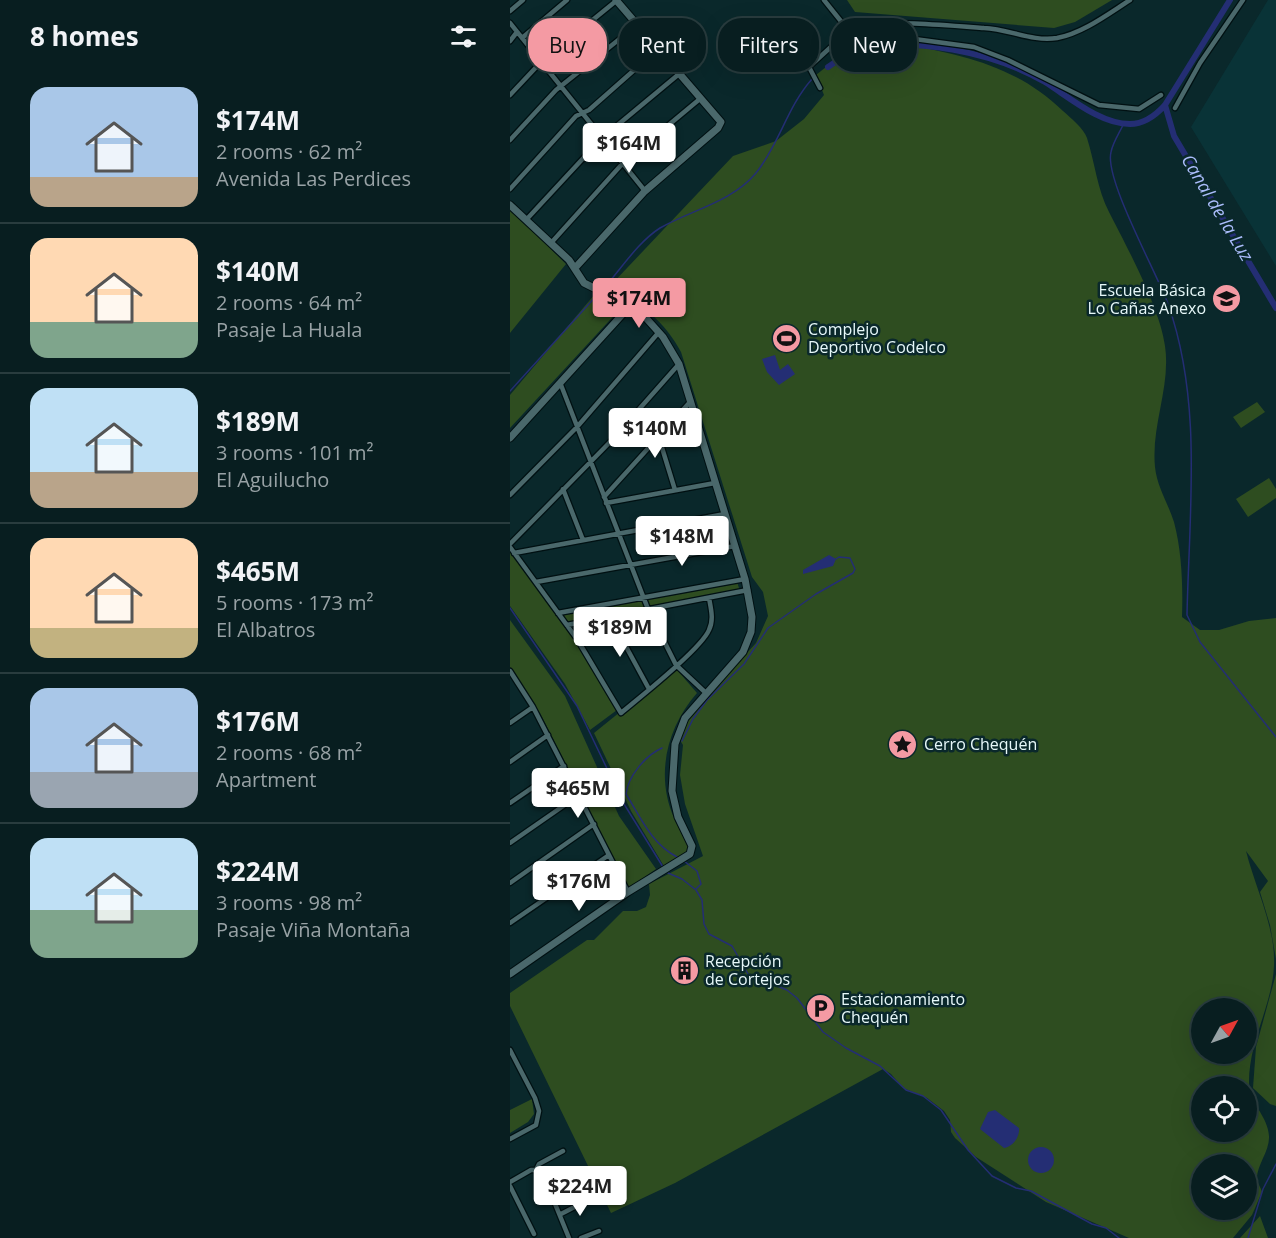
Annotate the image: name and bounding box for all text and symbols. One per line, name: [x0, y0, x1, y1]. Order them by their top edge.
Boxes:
text: 8 homes: [30, 18, 139, 54]
chip: Buy: [528, 18, 607, 72]
chip: Rent: [619, 18, 706, 72]
chip: Filters: [718, 18, 819, 72]
chip: New: [831, 18, 917, 72]
icon: filters: [447, 20, 480, 53]
text: $174M: [216, 102, 300, 138]
icon: home: [78, 111, 150, 183]
pin: $164M: [587, 123, 671, 174]
text: $164M: [597, 129, 661, 156]
text: 2 rooms · 62 m²: [216, 138, 362, 165]
water label: Canal de la Luz: [1176, 149, 1259, 266]
text: Avenida Las Perdices: [216, 165, 411, 192]
text: $140M: [216, 253, 300, 289]
icon: home: [78, 262, 150, 334]
pin: $174M: [597, 278, 681, 329]
place label: Escuela Básica Lo Cañas Anexo: [1088, 279, 1206, 319]
school or university icon: Escuela Básica Lo Cañas Anexo: [1211, 283, 1243, 315]
text: $174M: [607, 284, 671, 311]
text: 2 rooms · 64 m²: [216, 289, 362, 316]
text: Pasaje La Huala: [216, 316, 362, 343]
place label: Complejo Deportivo Codelco: [808, 318, 946, 358]
sports icon: Complejo Deportivo Codelco: [771, 322, 803, 354]
text: $189M: [216, 403, 300, 439]
pin: $140M: [613, 408, 697, 459]
icon: home: [78, 412, 150, 484]
text: $140M: [623, 414, 687, 441]
text: 3 rooms · 101 m²: [216, 439, 374, 466]
text: El Aguilucho: [216, 466, 329, 493]
pin: $148M: [640, 516, 724, 567]
text: $148M: [650, 522, 714, 549]
text: $465M: [216, 553, 300, 589]
icon: home: [78, 562, 150, 634]
text: 5 rooms · 173 m²: [216, 589, 374, 616]
pin: $189M: [578, 607, 662, 658]
text: $189M: [588, 613, 652, 640]
text: El Albatros: [216, 616, 315, 643]
text: $176M: [216, 703, 300, 739]
icon: home: [78, 712, 150, 784]
place icon: Cerro Chequén: [887, 728, 919, 760]
place label: Cerro Chequén: [924, 733, 1037, 755]
text: 2 rooms · 68 m²: [216, 739, 362, 766]
text: Apartment: [216, 766, 316, 793]
pin: $465M: [536, 768, 620, 819]
text: $465M: [546, 774, 610, 801]
text: $224M: [216, 853, 300, 889]
pin: $176M: [537, 861, 621, 912]
icon: home: [78, 862, 150, 934]
text: $176M: [547, 867, 611, 894]
text: 3 rooms · 98 m²: [216, 889, 362, 916]
text: Pasaje Viña Montaña: [216, 916, 411, 943]
place label: Recepción de Cortejos: [705, 950, 790, 990]
building icon: Recepción de Cortejos: [668, 954, 700, 986]
place label: Estacionamiento Chequén: [841, 988, 965, 1028]
parking icon: Estacionamiento Chequén: [804, 992, 836, 1024]
north arrow: [1191, 998, 1257, 1064]
map controls: [1191, 998, 1257, 1220]
button: locate: [1191, 1076, 1257, 1142]
button: layers: [1191, 1154, 1257, 1220]
pin: $224M: [538, 1166, 622, 1217]
text: $224M: [548, 1172, 612, 1199]

